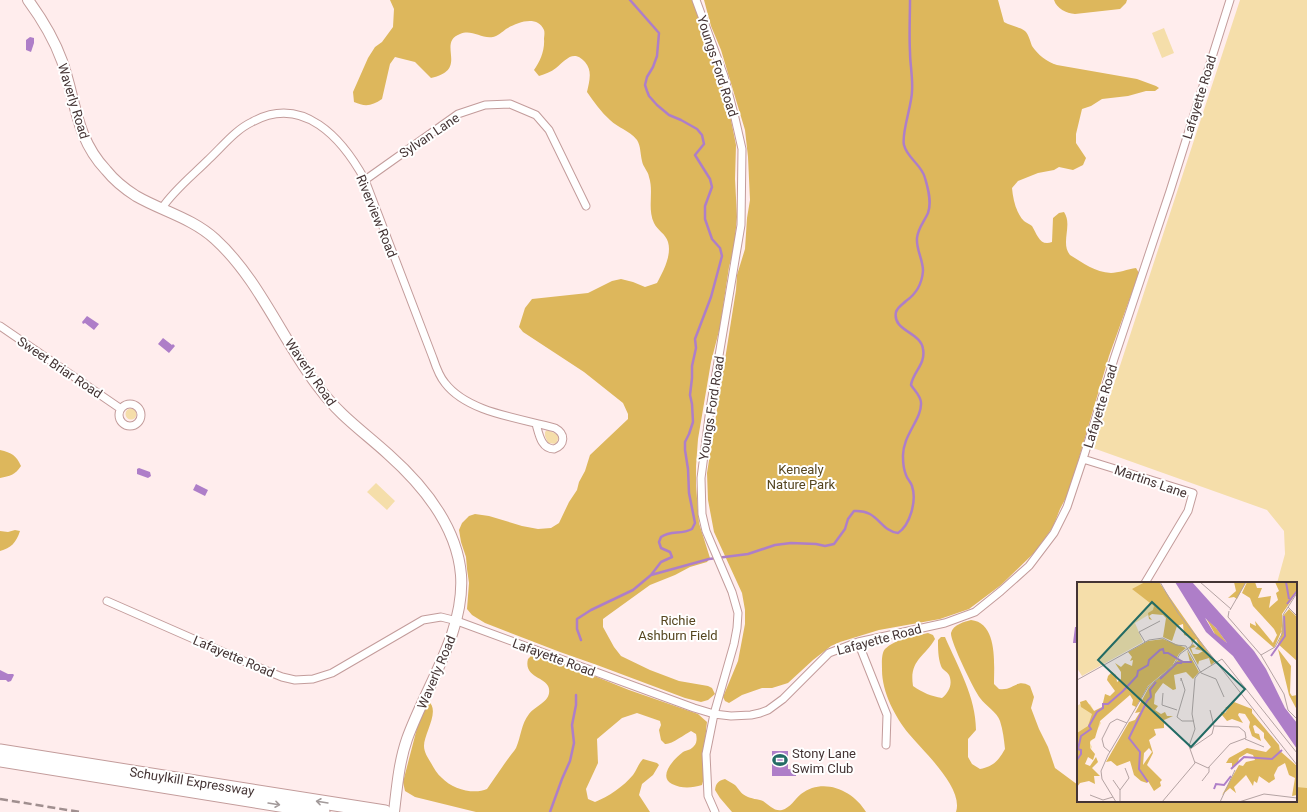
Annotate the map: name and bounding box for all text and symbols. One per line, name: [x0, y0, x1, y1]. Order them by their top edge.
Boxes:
street label: Youngs Ford Road: [694, 14, 741, 119]
street label: Lafayette Road: [1180, 53, 1219, 141]
street label: Waverly Road: [55, 62, 92, 141]
street label: Sylvan Lane: [397, 110, 462, 161]
street label: Riverview Road: [353, 173, 400, 260]
street label: Sweet Briar Road: [15, 334, 105, 401]
street label: Waverly Road: [282, 336, 339, 409]
street label: Youngs Ford Road: [696, 355, 727, 461]
street label: Lafayette Road: [1081, 362, 1120, 450]
park label: Kenealy Nature Park: [767, 462, 836, 492]
street label: Martins Lane: [1113, 462, 1189, 501]
inset map: [1077, 582, 1297, 802]
park label: Richie Ashburn Field: [638, 613, 718, 643]
street label: Lafayette Road: [835, 621, 923, 658]
street label: Lafayette Road: [191, 633, 277, 680]
street label: Waverly Road: [414, 633, 459, 711]
street label: Lafayette Road: [510, 636, 597, 679]
place label: Stony Lane Swim Club: [792, 746, 856, 776]
sports icon: Stony Lane Swim Club: [771, 751, 789, 769]
street label: Schuylkill Expressway: [128, 764, 255, 799]
one-way arrow: [316, 798, 329, 806]
one-way arrow: [267, 800, 280, 808]

